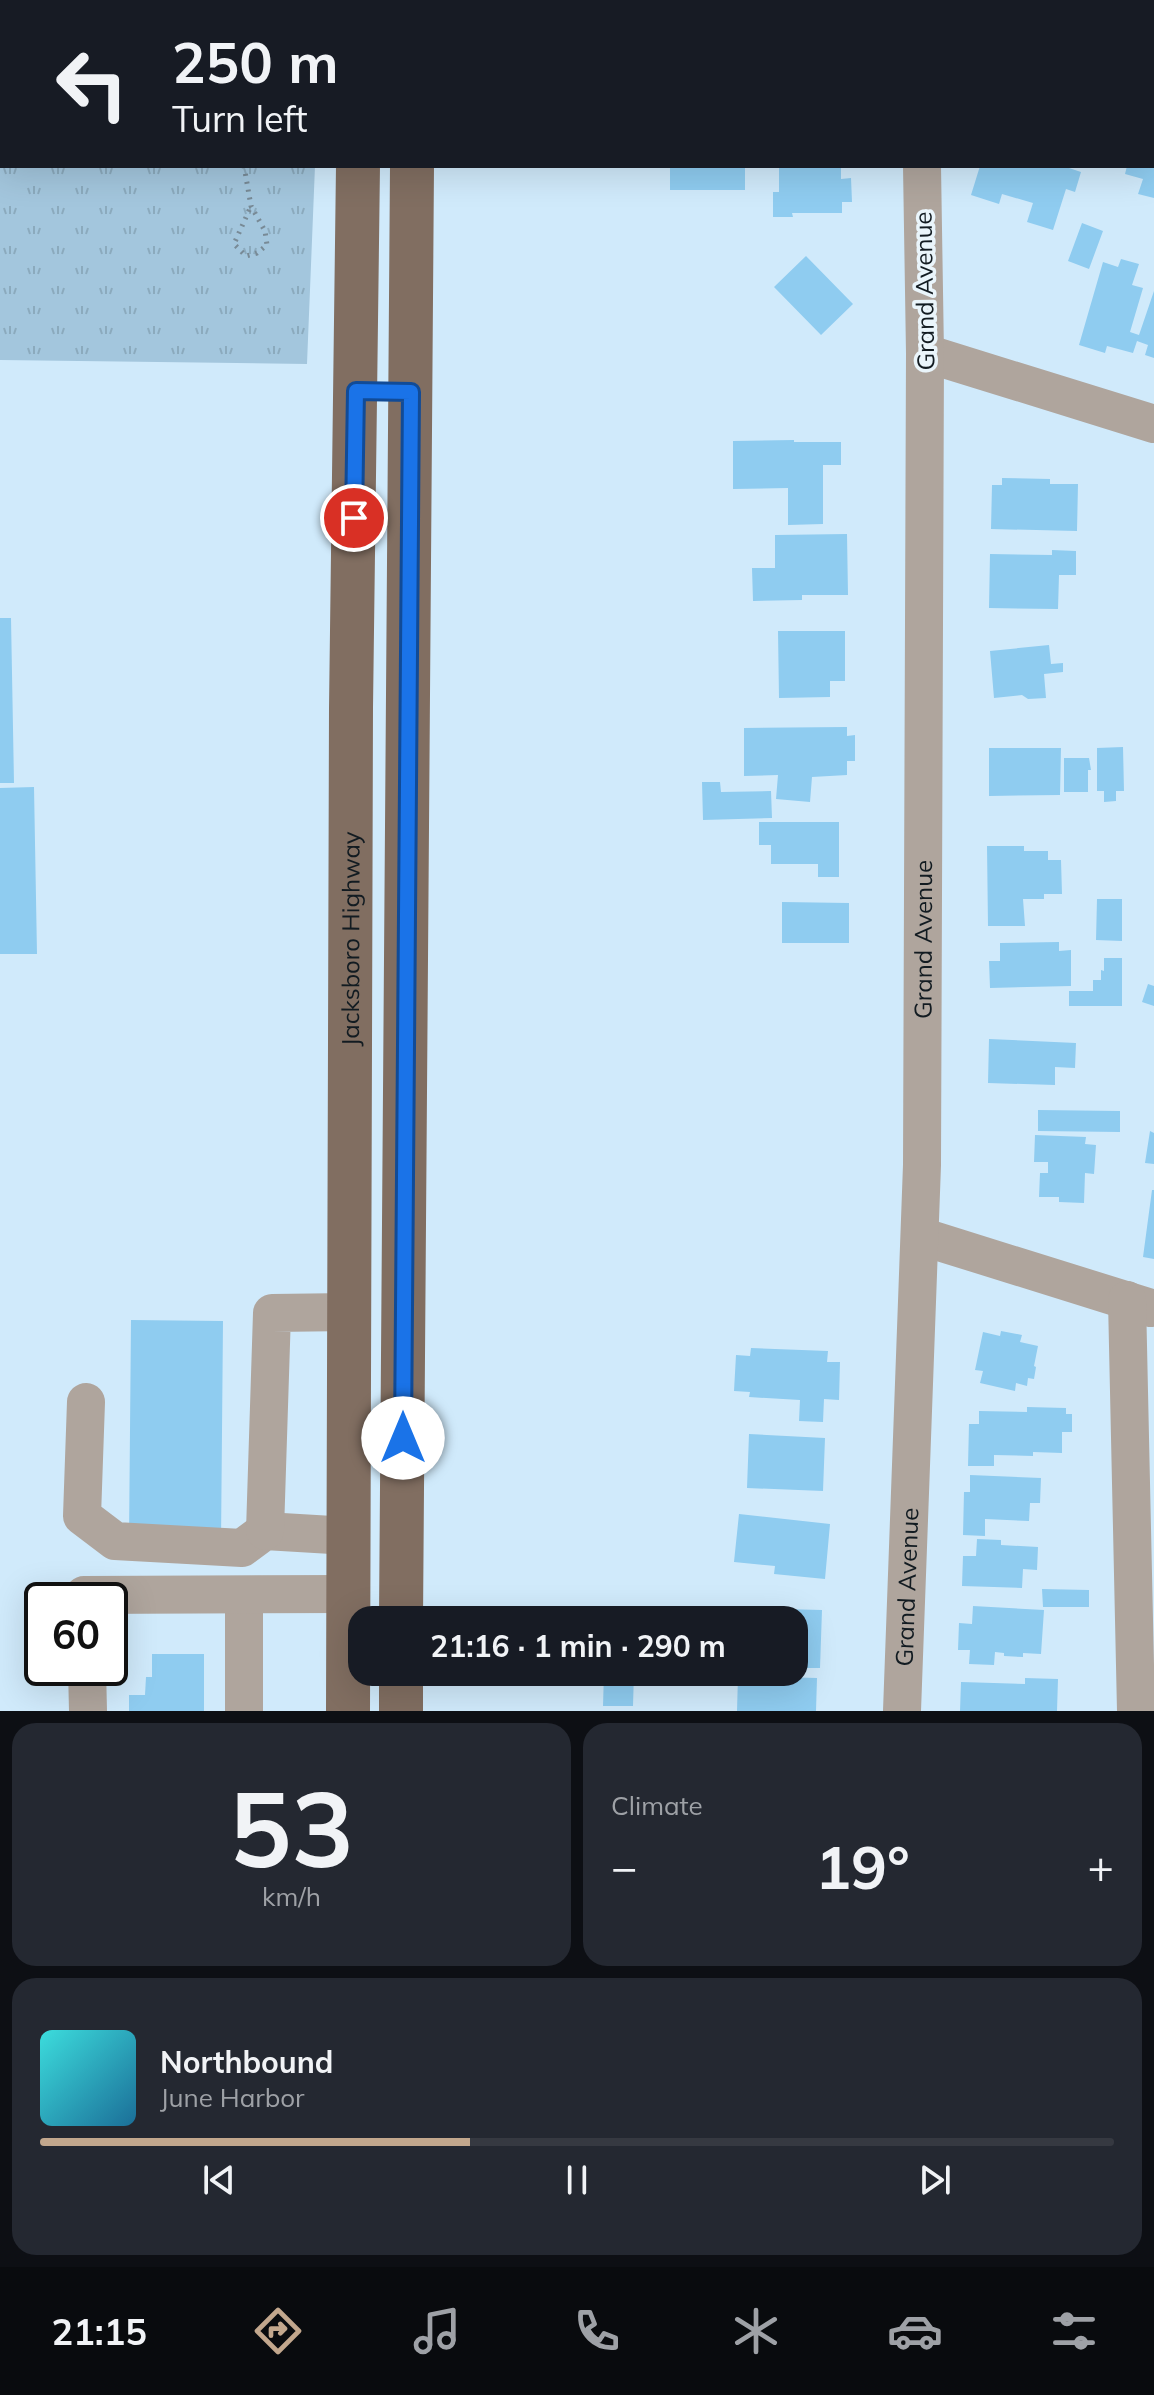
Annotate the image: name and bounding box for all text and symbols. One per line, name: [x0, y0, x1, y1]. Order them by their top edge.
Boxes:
text: 250 m: [172, 27, 339, 97]
icon: left: [40, 32, 144, 136]
text: Turn left: [172, 96, 308, 141]
street label: Grand Avenue: [908, 211, 940, 371]
pin: [320, 484, 388, 552]
icon: arrive: [332, 496, 376, 540]
street label: Jacksboro Highway: [335, 831, 366, 1047]
street label: Grand Avenue: [908, 860, 938, 1019]
position arrow: [361, 1396, 445, 1480]
street label: Grand Avenue: [889, 1507, 924, 1667]
speed limit sign: 60: [24, 1582, 128, 1686]
text: 21:16 · 1 min · 290 m: [430, 1627, 726, 1665]
text: 53: [229, 1762, 354, 1893]
text: Climate: [611, 1789, 703, 1822]
text: 19°: [815, 1829, 910, 1904]
text: −: [611, 1839, 637, 1894]
text: +: [1088, 1839, 1114, 1894]
text: km/h: [262, 1880, 321, 1913]
text: Northbound: [160, 2043, 333, 2081]
text: June Harbor: [160, 2081, 305, 2114]
icon: previous: [197, 2158, 241, 2202]
icon: pause: [555, 2158, 599, 2202]
icon: next: [913, 2158, 957, 2202]
icon: directions: [250, 2303, 306, 2359]
icon: music: [409, 2303, 465, 2359]
icon: phone: [569, 2303, 625, 2359]
icon: climate: [728, 2303, 784, 2359]
icon: car: [887, 2303, 943, 2359]
icon: filters: [1046, 2303, 1102, 2359]
text: 21:15: [52, 2309, 147, 2354]

